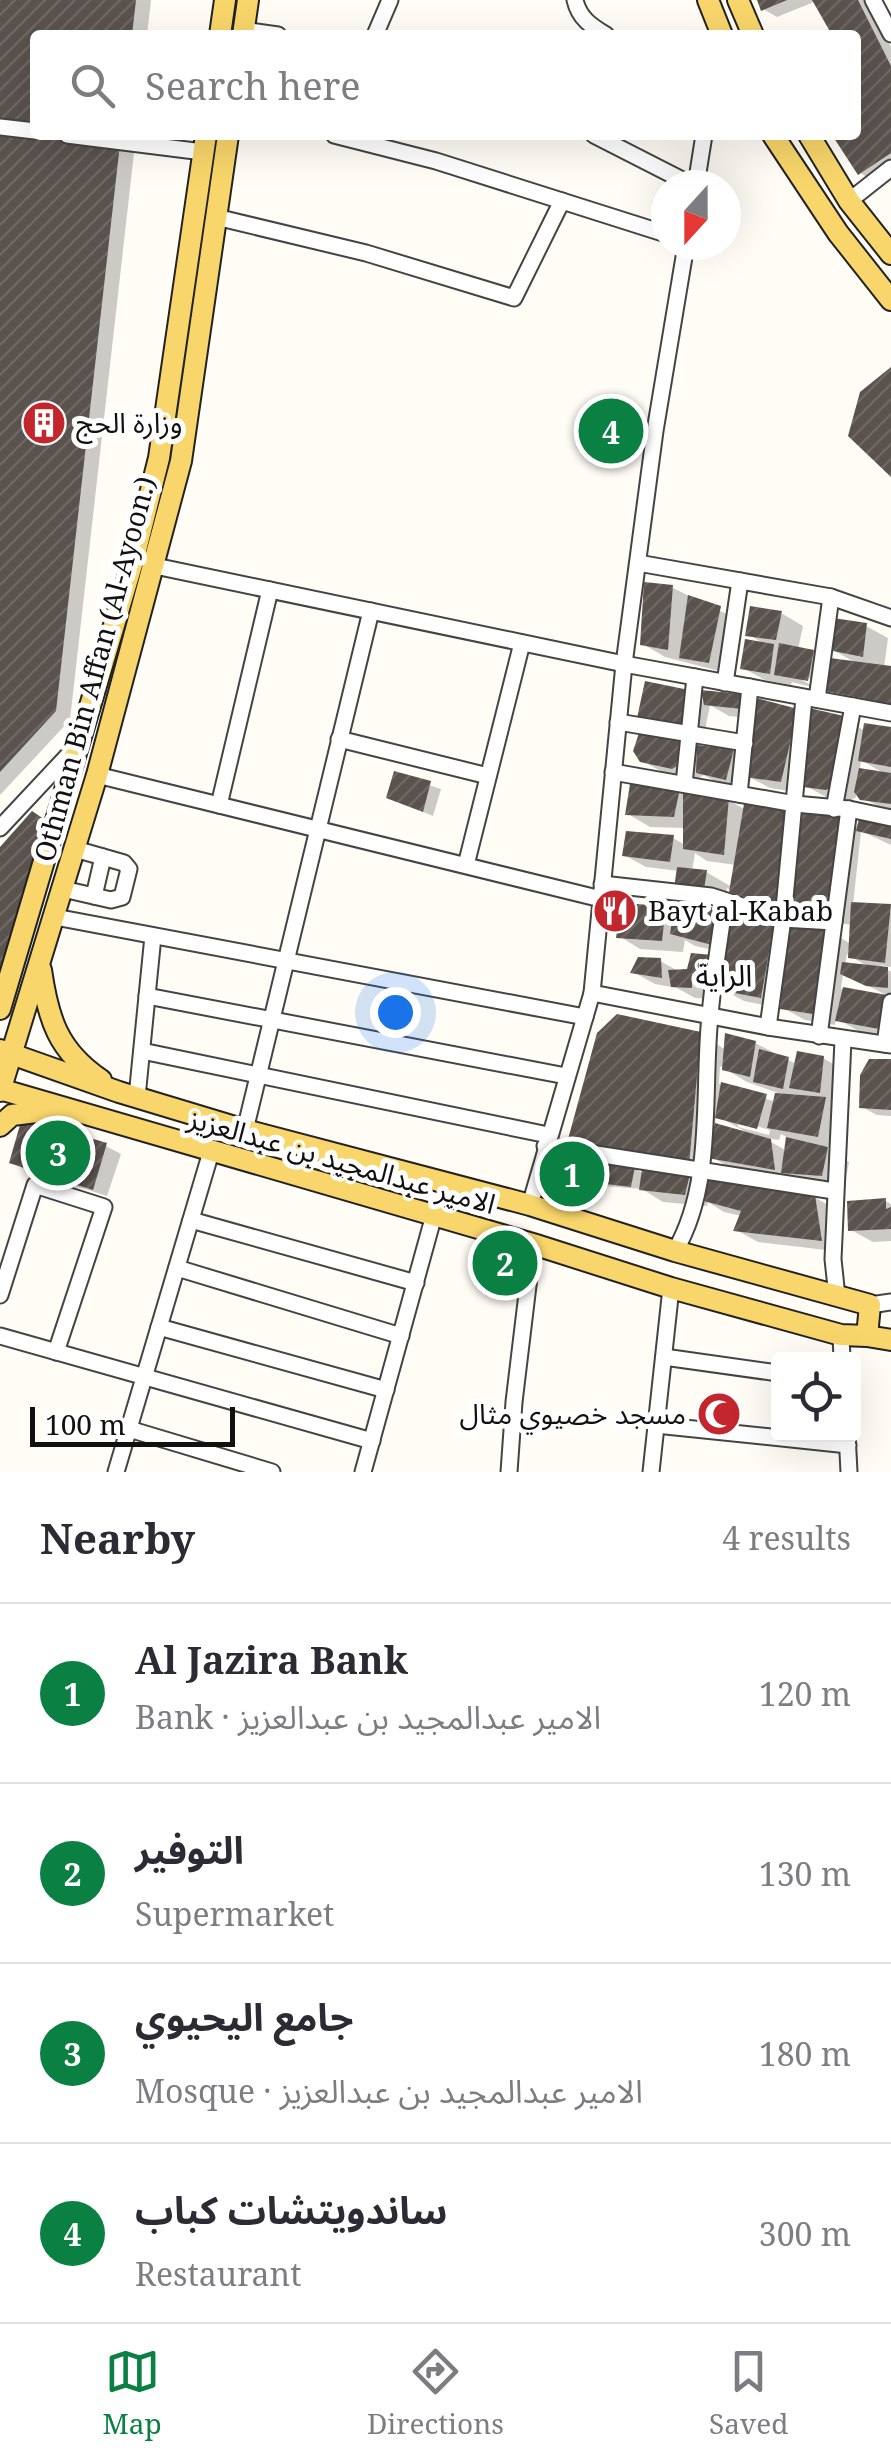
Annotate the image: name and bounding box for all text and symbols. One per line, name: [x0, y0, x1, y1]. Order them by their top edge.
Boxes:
search box: [30, 30, 861, 140]
icon: search: [65, 58, 120, 113]
text: Search here: [145, 59, 361, 111]
north arrow: [651, 170, 741, 260]
pin: 4: [578, 394, 644, 468]
building icon: وزارة الحج: [21, 400, 67, 446]
place label: وزارة الحج: [76, 403, 183, 444]
street label: Othman Bin Affan (Al-Ayoon.): [24, 472, 164, 866]
restaurant icon: Bayt al-Kabab: [592, 888, 638, 934]
place label: Bayt al-Kabab: [648, 891, 833, 929]
district label: الراية: [696, 954, 752, 995]
your location: [370, 987, 421, 1038]
street label: الامير عبدالمجيد بن عبدالعزيز: [183, 1098, 500, 1222]
pin: 3: [26, 1116, 90, 1190]
pin: 1: [540, 1136, 604, 1212]
pin: 2: [472, 1226, 538, 1300]
map controls: [771, 1352, 861, 1442]
button: locate: [771, 1352, 861, 1442]
mosque icon: مسجد خصيوي مثال: [696, 1391, 742, 1437]
place label: مسجد خصيوي مثال: [459, 1394, 686, 1435]
scale bar: [30, 1402, 235, 1446]
text: 100 m: [45, 1405, 126, 1443]
text: Nearby: [40, 1509, 195, 1566]
text: 4 results: [722, 1516, 851, 1559]
text: Al Jazira Bank: [135, 1633, 408, 1685]
text: 1: [63, 1672, 82, 1715]
text: 120 m: [759, 1672, 851, 1715]
text: Bank · الامير عبدالمجيد بن عبدالعزيز: [135, 1695, 601, 1738]
text: التوفير: [135, 1823, 244, 1875]
text: 2: [63, 1852, 82, 1895]
text: 130 m: [759, 1852, 851, 1895]
text: Supermarket: [135, 1892, 334, 1935]
text: جامع اليحيوي: [135, 1990, 353, 2042]
text: 3: [63, 2032, 82, 2075]
text: 180 m: [759, 2032, 851, 2075]
text: Mosque · الامير عبدالمجيد بن عبدالعزيز: [135, 2069, 643, 2112]
text: ساندويتشات كباب: [135, 2183, 447, 2235]
text: 4: [63, 2212, 82, 2255]
text: 300 m: [759, 2212, 851, 2255]
text: Restaurant: [135, 2252, 302, 2295]
tab: Map: [103, 2344, 162, 2442]
tab: Directions: [367, 2344, 504, 2442]
tab: Saved: [709, 2344, 788, 2442]

